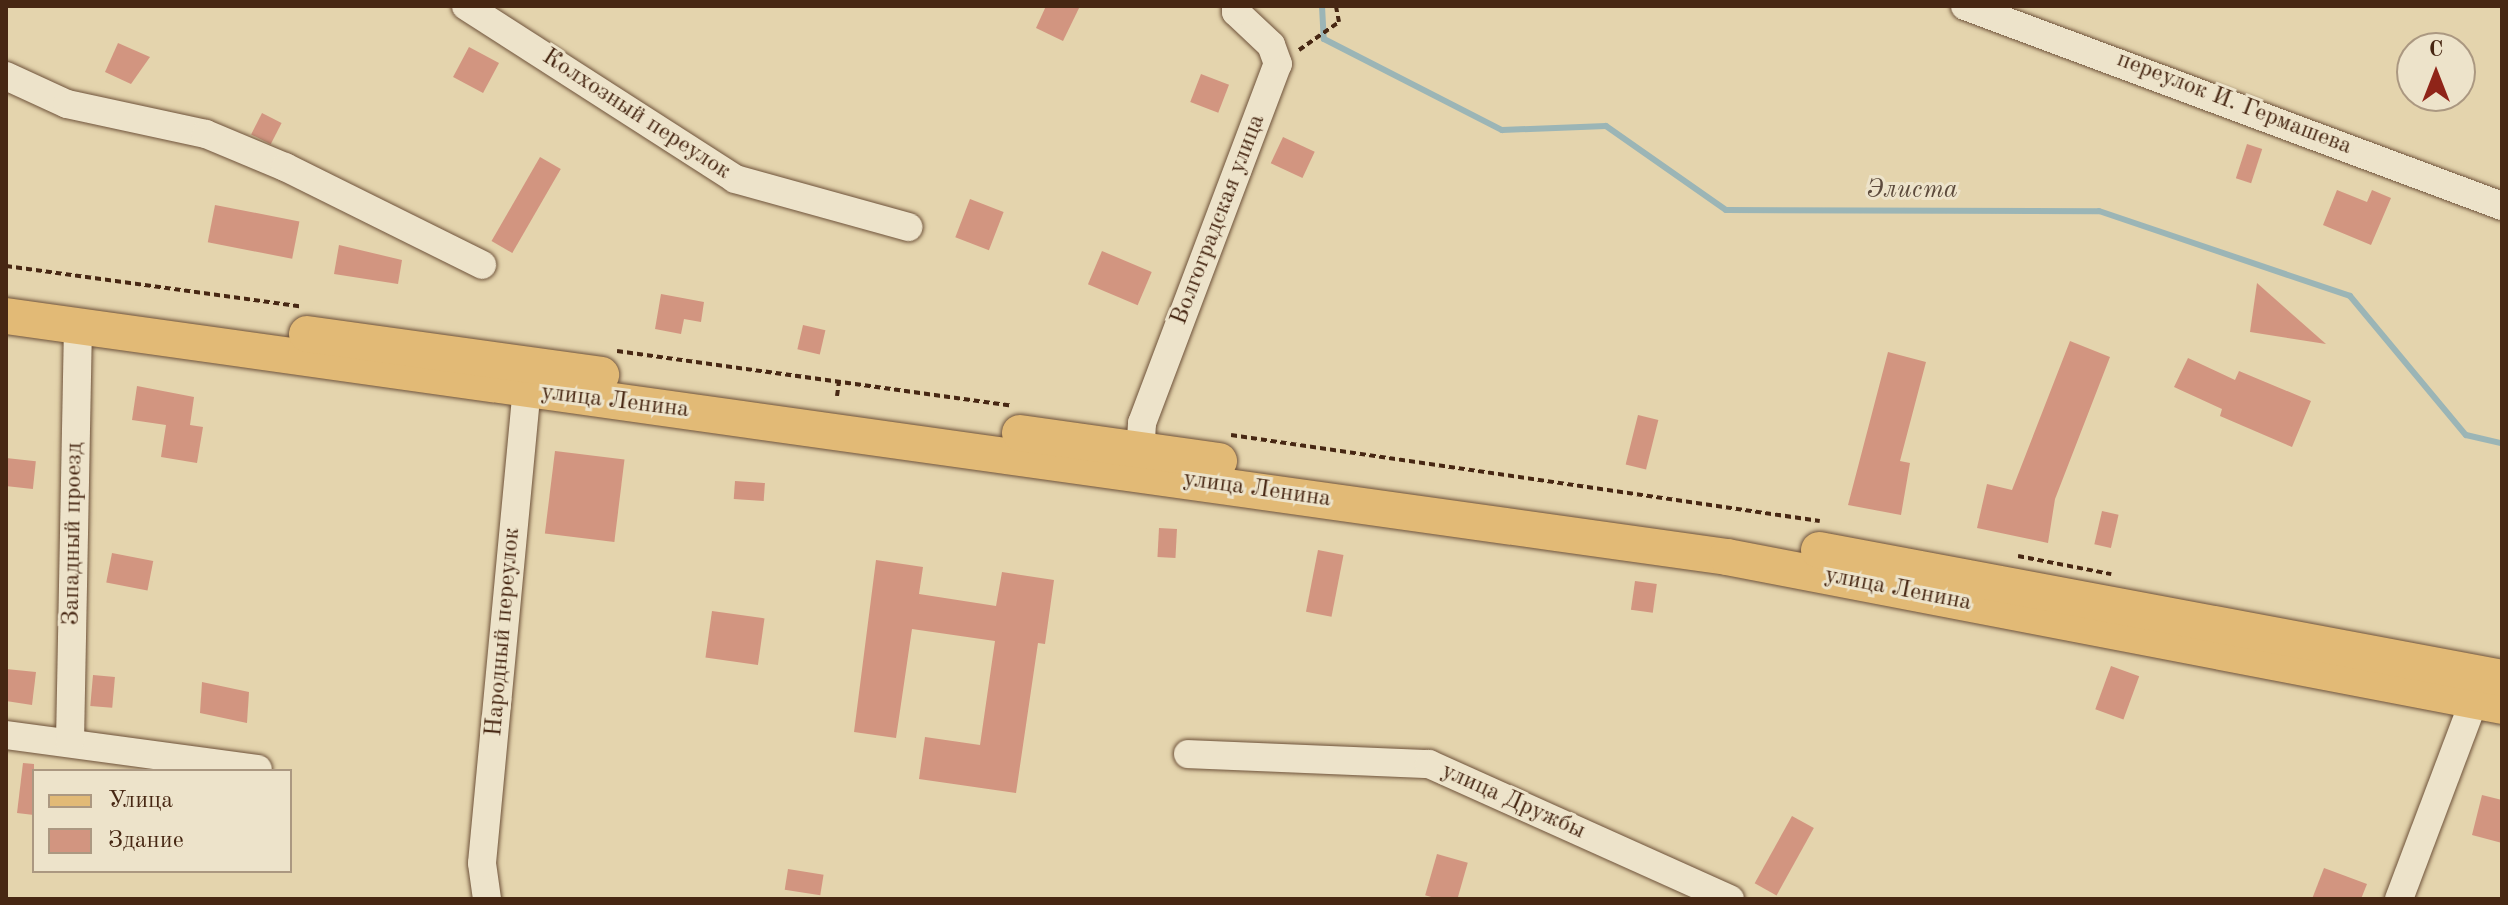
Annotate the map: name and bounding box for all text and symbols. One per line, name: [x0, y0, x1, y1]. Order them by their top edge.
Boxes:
north arrow: [2396, 32, 2476, 112]
text: С: [2429, 39, 2443, 61]
street label: Колхозный переулок: [536, 43, 736, 187]
street label: переулок И. Гермашева: [2112, 46, 2356, 162]
street label: Волгоградская улица: [1166, 111, 1272, 329]
water label: Элиста: [1866, 175, 1958, 207]
street label: улица Ленина: [539, 379, 691, 425]
street label: Западный проезд: [58, 442, 90, 626]
street label: улица Ленина: [1181, 465, 1333, 515]
street label: Народный переулок: [481, 526, 527, 738]
street label: улица Ленина: [1822, 562, 1974, 618]
street label: улица Дружбы: [1437, 757, 1589, 847]
legend: [32, 769, 292, 873]
text: Улица: [108, 789, 173, 813]
text: Здание: [108, 829, 184, 853]

